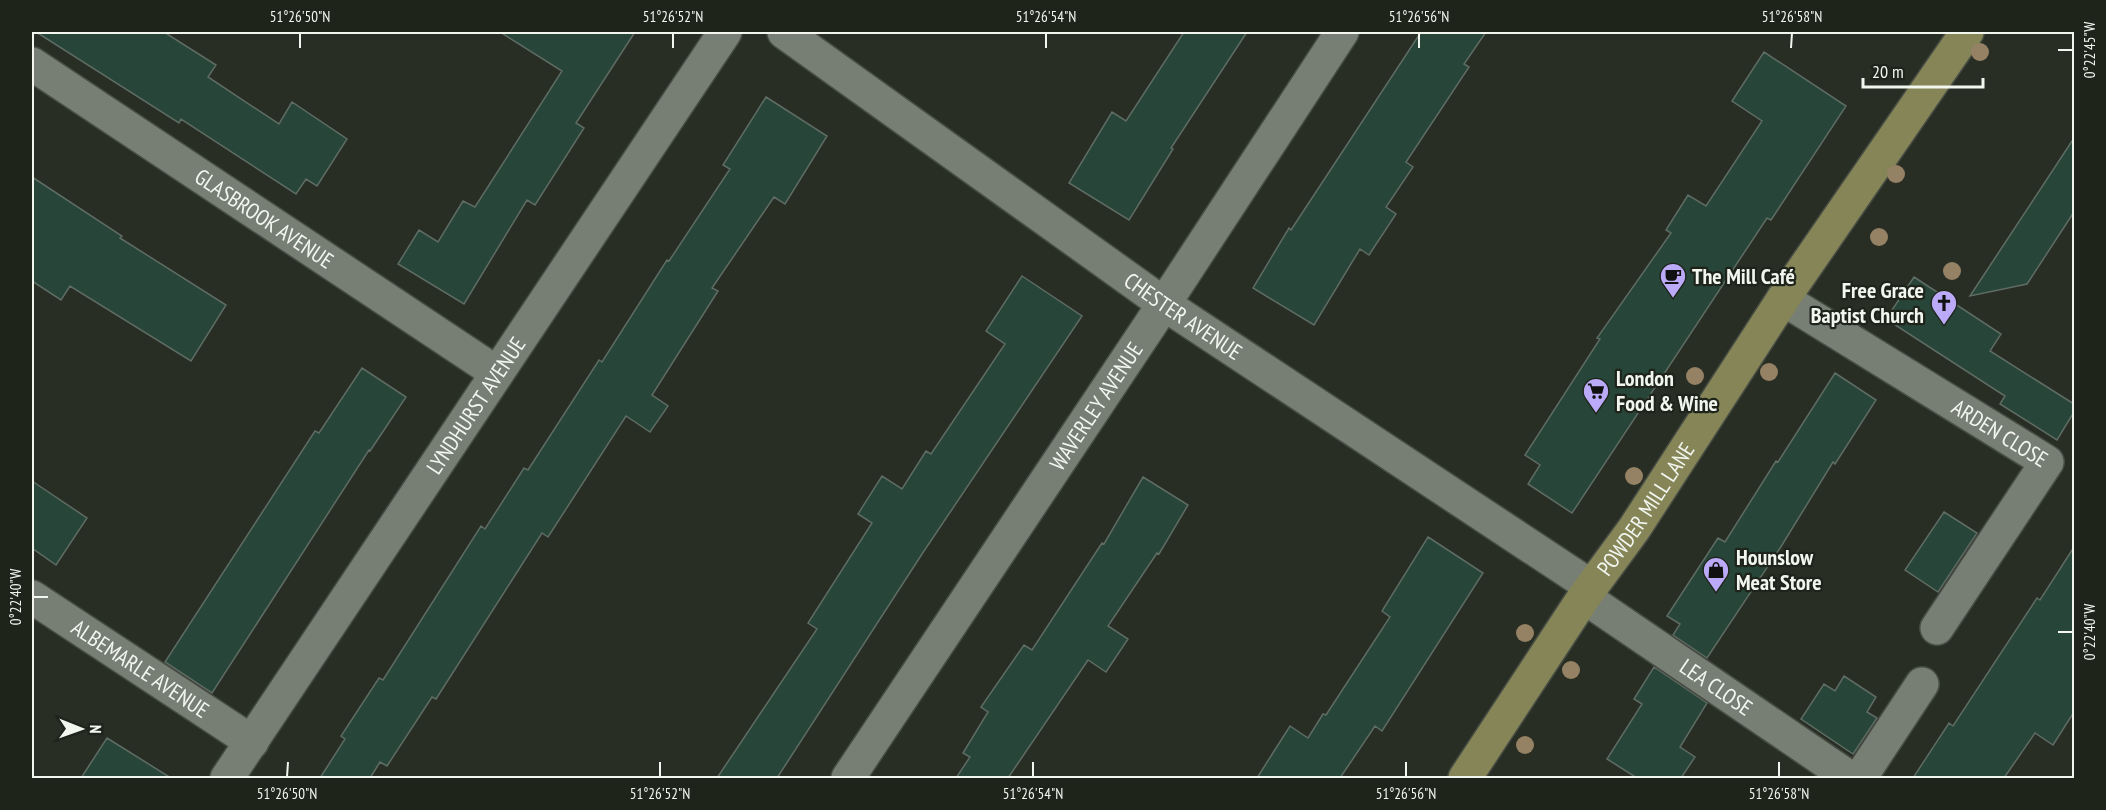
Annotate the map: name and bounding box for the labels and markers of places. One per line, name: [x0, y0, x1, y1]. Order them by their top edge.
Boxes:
cafe icon: The Mill Café: [1658, 261, 1688, 299]
place label: The Mill Café: [1692, 262, 1795, 290]
place label: Free Grace Baptist Church: [1811, 276, 1924, 329]
church icon: Free Grace Baptist Church: [1929, 288, 1959, 326]
place label: London Food & Wine: [1616, 364, 1718, 417]
supermarket icon: London Food & Wine: [1581, 376, 1611, 414]
place label: Hounslow Meat Store: [1736, 543, 1822, 596]
shop icon: Hounslow Meat Store: [1701, 555, 1731, 593]

